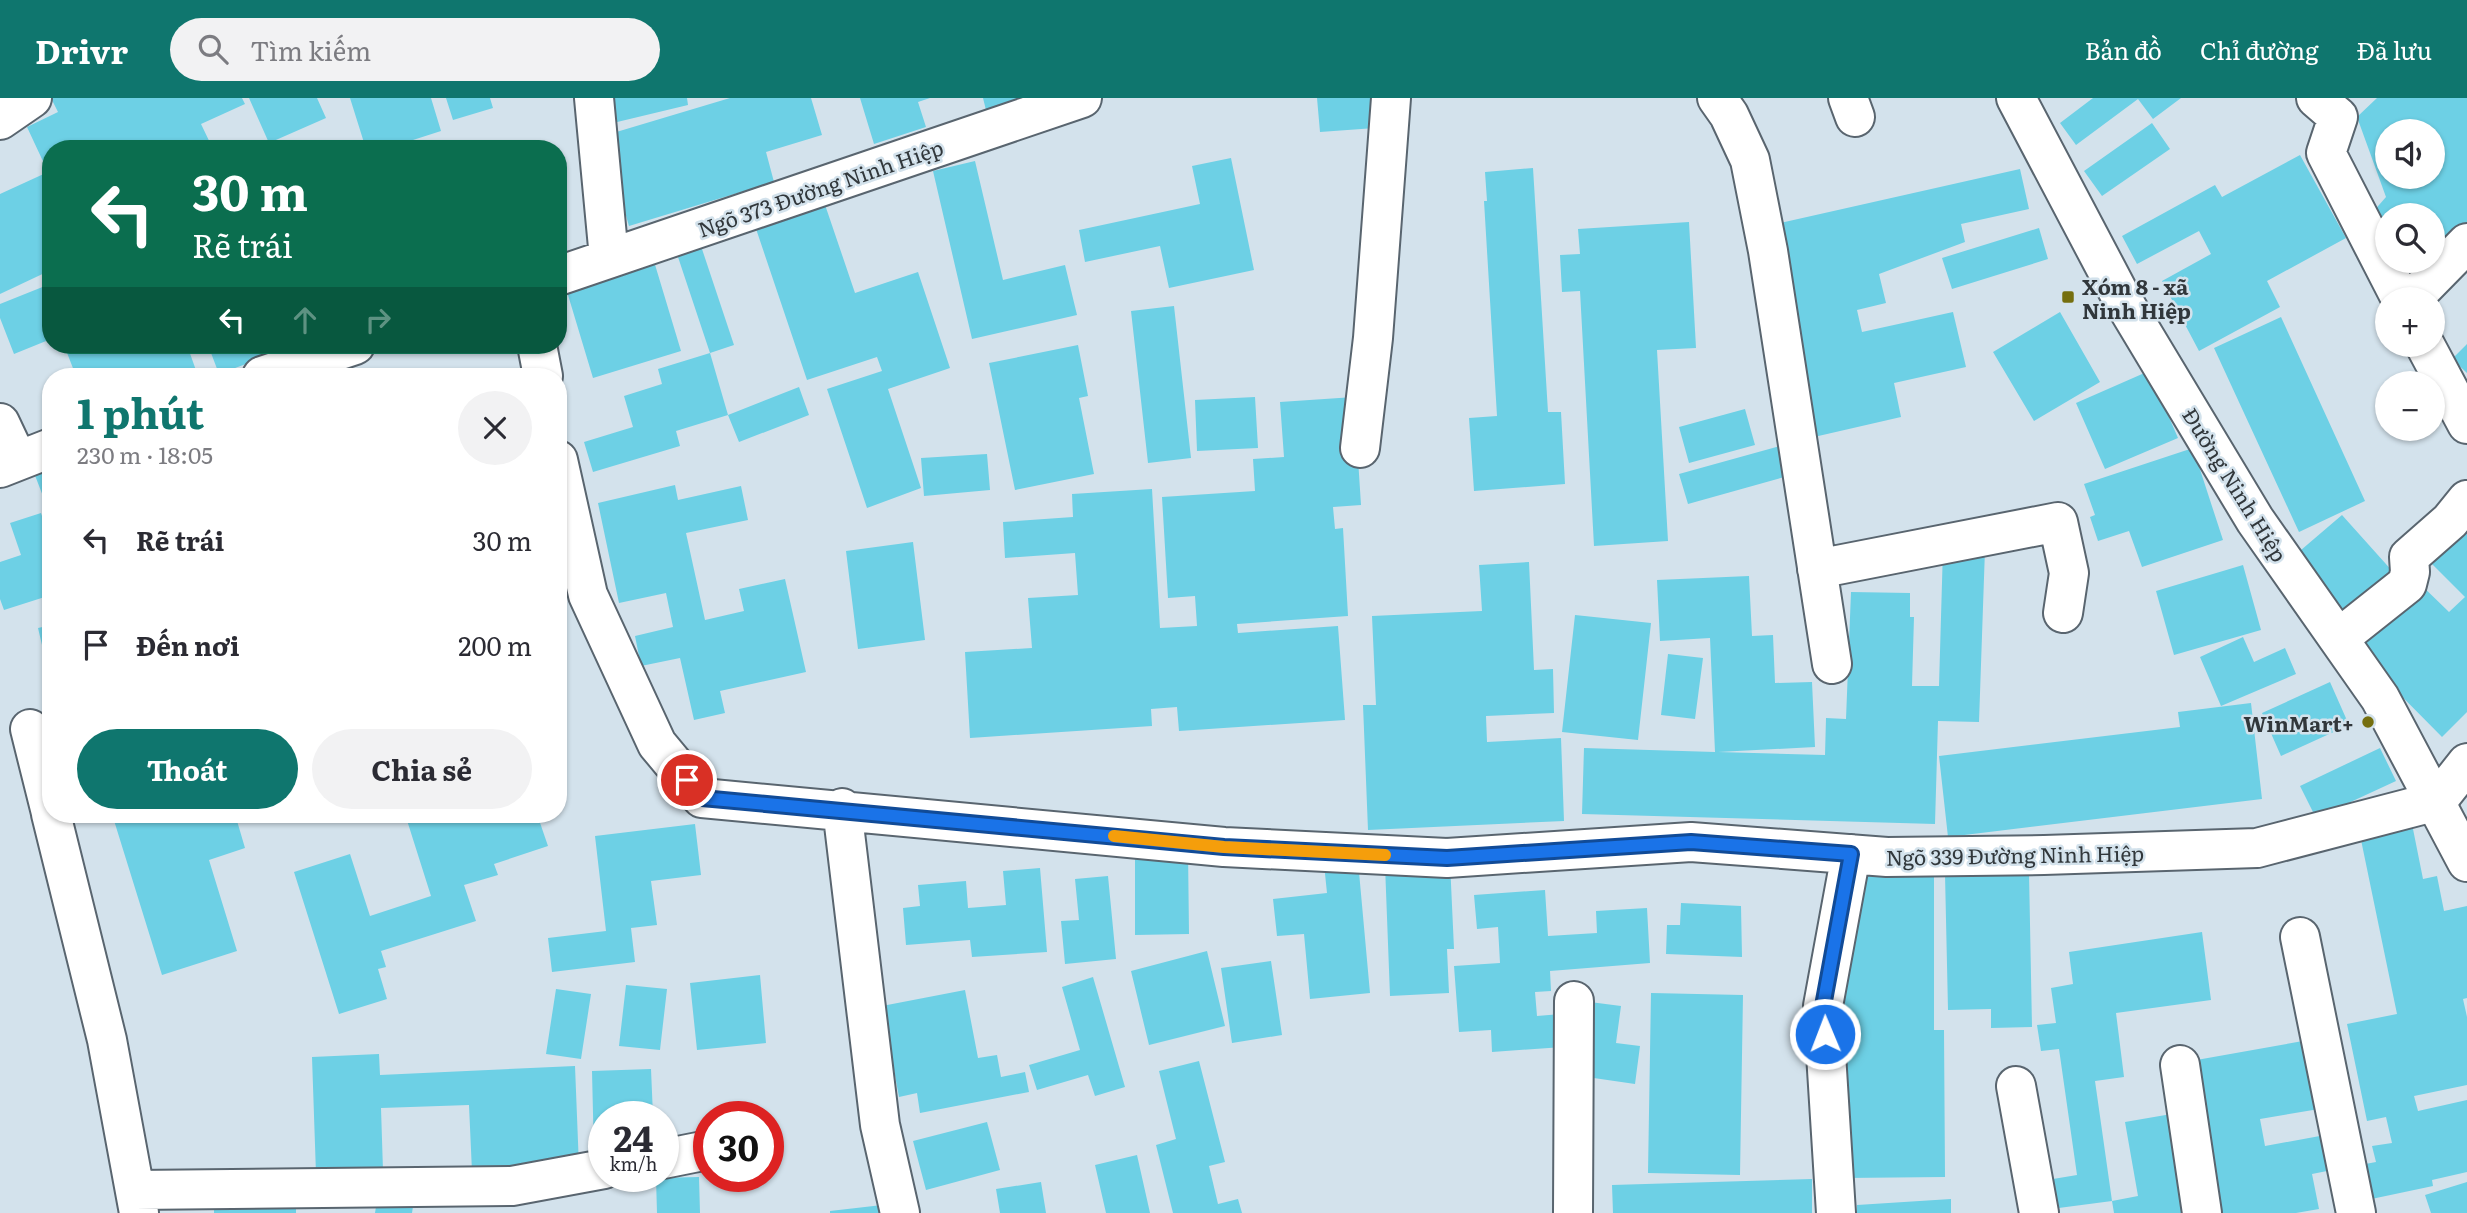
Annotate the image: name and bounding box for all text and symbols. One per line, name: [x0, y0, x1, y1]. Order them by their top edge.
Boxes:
search box: [170, 18, 660, 81]
text: Drivr: [35, 25, 128, 74]
icon: search: [194, 30, 232, 68]
text: Tìm kiếm: [250, 30, 371, 69]
text: Bản đồ: [2085, 32, 2162, 67]
text: Chỉ đường: [2200, 32, 2319, 67]
text: Đã lưu: [2357, 32, 2432, 67]
map controls: [2375, 119, 2445, 441]
button: sound: [2375, 119, 2445, 189]
street label: Ngõ 373 Đường Ninh Hiệp: [693, 130, 947, 244]
text: 30 m: [192, 153, 308, 226]
icon: left: [77, 168, 168, 259]
button: search: [2375, 203, 2445, 273]
text: Rẽ trái: [192, 220, 293, 268]
place label: Xóm 8 - xã Ninh Hiệp: [2082, 270, 2191, 325]
button: +: [2375, 287, 2445, 357]
marker: Xóm 8 - xã Ninh Hiệp: [2060, 289, 2076, 305]
icon: left: [213, 301, 251, 339]
icon: ahead: [286, 301, 324, 339]
icon: right: [359, 301, 397, 339]
button: −: [2375, 371, 2445, 441]
text: 1 phút: [77, 380, 204, 442]
button: close: [458, 391, 532, 465]
street label: Đường Ninh Hiệp: [2176, 401, 2296, 567]
text: 230 m · 18:05: [77, 437, 213, 471]
text: Rẽ trái: [136, 520, 224, 559]
text: 30 m: [472, 520, 532, 559]
icon: left: [77, 521, 115, 559]
text: Đến nơi: [136, 625, 239, 664]
text: 200 m: [458, 625, 532, 664]
icon: arrive: [77, 626, 115, 664]
place label: WinMart+: [2243, 707, 2354, 738]
marker: WinMart+: [2360, 714, 2376, 730]
button: Thoát: [77, 729, 298, 809]
button: Chia sẻ: [312, 729, 532, 809]
pin: [657, 750, 717, 810]
icon: arrive: [668, 761, 706, 799]
street label: Ngõ 339 Đường Ninh Hiệp: [1886, 836, 2144, 872]
position arrow: [1788, 997, 1862, 1071]
speed limit sign: 30: [693, 1101, 784, 1192]
text: 24: [614, 1111, 653, 1163]
text: km/h: [610, 1150, 657, 1177]

